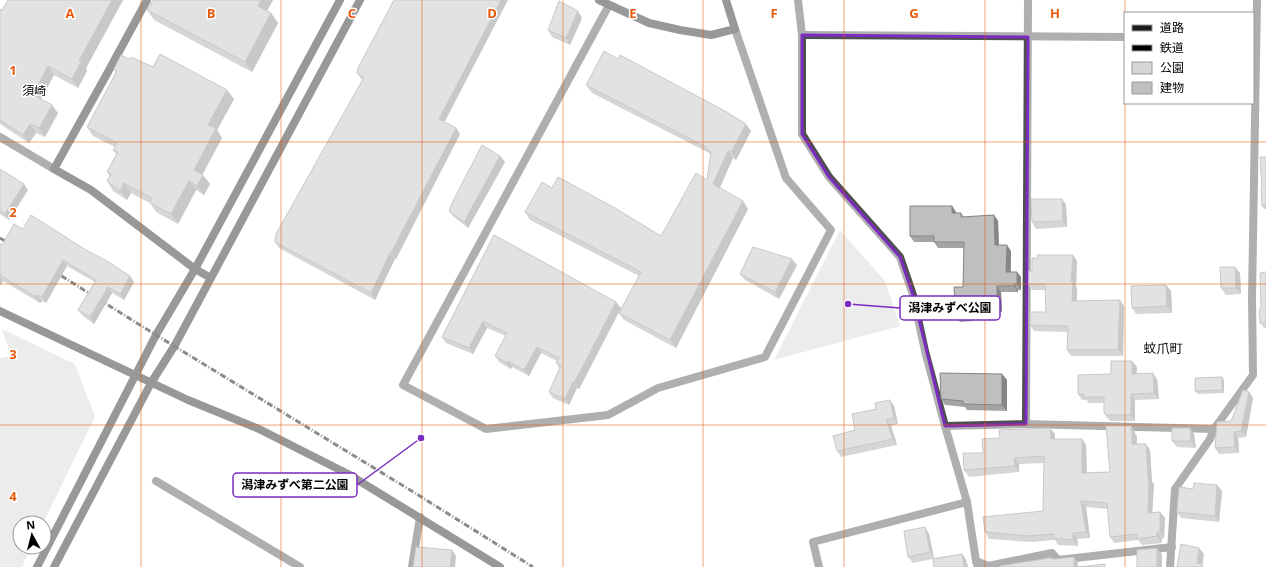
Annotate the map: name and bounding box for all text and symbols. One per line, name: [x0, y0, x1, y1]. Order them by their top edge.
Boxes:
text: A: [66, 4, 75, 22]
text: B: [207, 4, 216, 22]
text: C: [348, 4, 356, 22]
text: D: [487, 4, 497, 22]
text: E: [629, 4, 637, 22]
text: F: [770, 4, 778, 22]
text: G: [909, 4, 919, 22]
text: H: [1050, 4, 1060, 22]
legend: [1124, 12, 1254, 104]
text: 道路: [1160, 19, 1184, 36]
text: 鉄道: [1160, 39, 1184, 56]
text: 公園: [1160, 59, 1184, 76]
text: 1: [9, 61, 17, 79]
text: 建物: [1160, 79, 1184, 96]
district label: 須崎: [22, 82, 46, 99]
text: 2: [9, 203, 17, 221]
callout: 潟津みずべ公園: [900, 296, 1000, 320]
text: 潟津みずべ公園: [908, 299, 992, 316]
district label: 蚊爪町: [1143, 339, 1183, 357]
text: 3: [9, 345, 17, 363]
callout: 潟津みずべ第二公園: [233, 473, 357, 497]
text: 潟津みずべ第二公園: [241, 476, 349, 493]
text: 4: [9, 487, 17, 505]
north arrow: [12, 515, 52, 555]
text: N: [25, 517, 36, 533]

